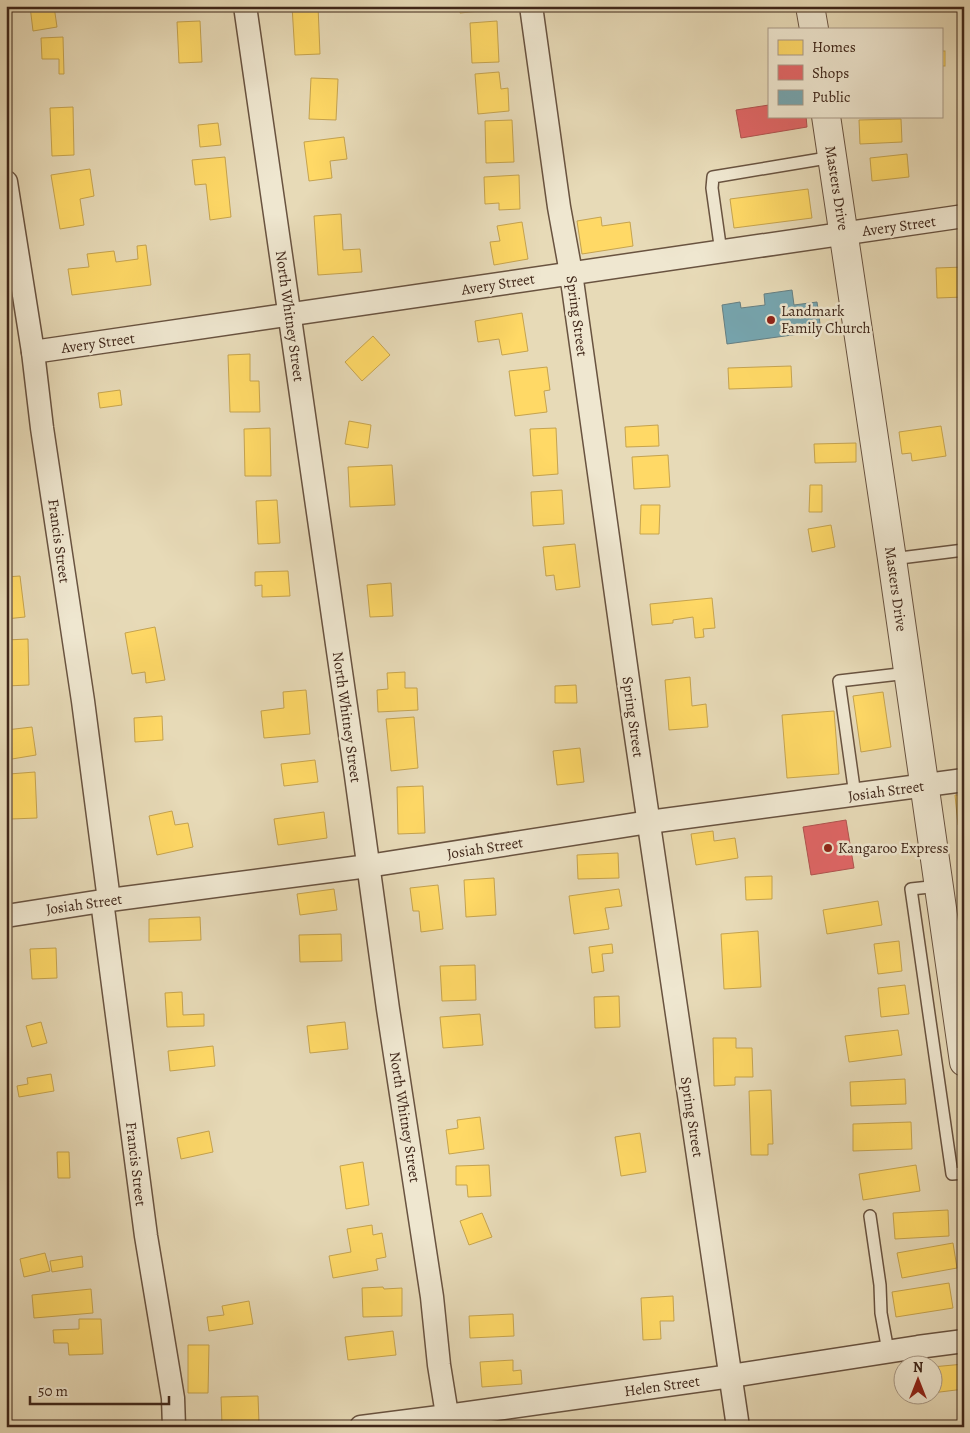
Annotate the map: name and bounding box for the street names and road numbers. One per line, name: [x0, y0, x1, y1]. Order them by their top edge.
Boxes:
street label: Masters Drive: [820, 144, 854, 232]
street label: Avery Street: [860, 211, 937, 241]
street label: North Whitney Street: [271, 249, 309, 383]
street label: Avery Street: [459, 268, 536, 300]
street label: Spring Street: [561, 274, 593, 358]
street label: Avery Street: [59, 328, 136, 358]
street label: Francis Street: [43, 498, 75, 584]
street label: Masters Drive: [880, 545, 912, 633]
street label: North Whitney Street: [328, 650, 366, 784]
street label: Spring Street: [617, 675, 649, 759]
street label: Josiah Street: [847, 776, 926, 806]
street label: Josiah Street: [445, 832, 525, 864]
street label: Josiah Street: [45, 889, 124, 919]
street label: North Whitney Street: [385, 1050, 425, 1184]
street label: Spring Street: [676, 1075, 708, 1159]
street label: Francis Street: [121, 1121, 151, 1207]
street label: Helen Street: [623, 1371, 701, 1401]

